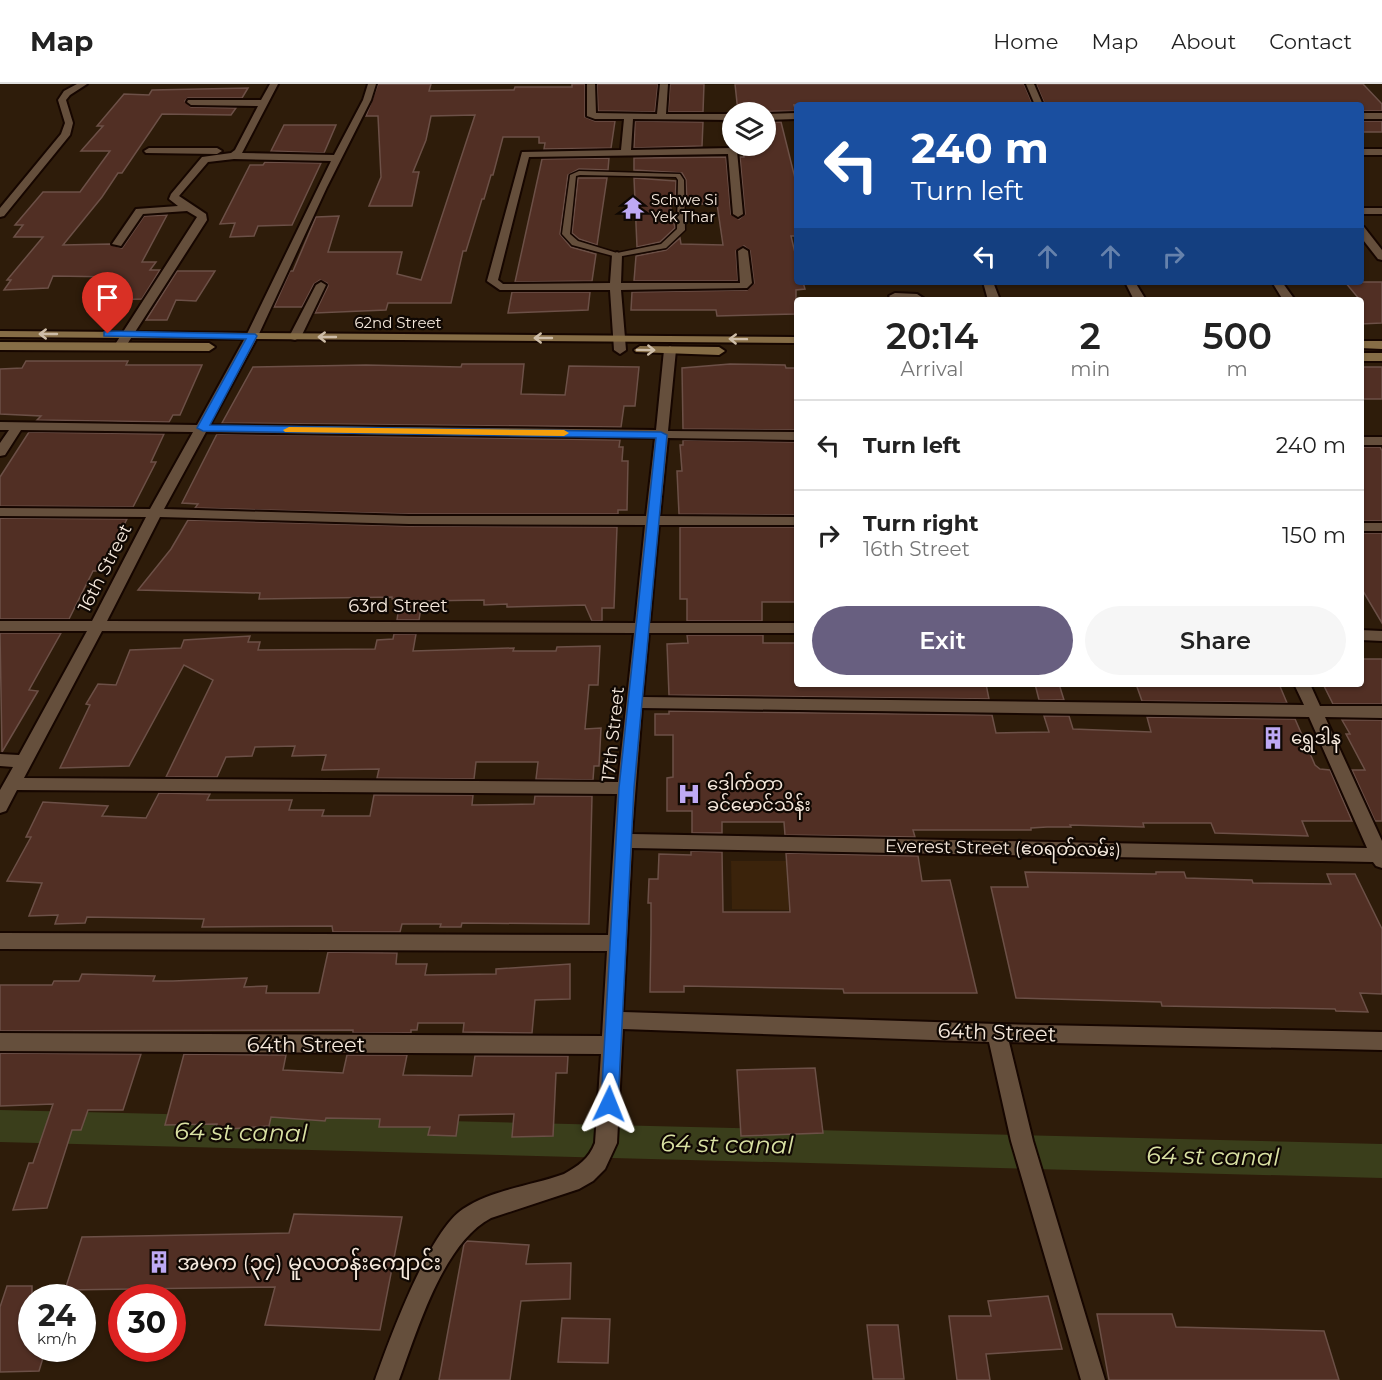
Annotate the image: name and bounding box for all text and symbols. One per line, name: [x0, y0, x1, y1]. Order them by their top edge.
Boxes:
text: Map: [30, 24, 93, 58]
text: Home: [993, 29, 1058, 54]
text: Map: [1091, 29, 1138, 54]
text: About: [1171, 29, 1236, 54]
text: Contact: [1269, 29, 1352, 54]
map controls: [722, 102, 776, 156]
button: layers: [722, 102, 776, 156]
text: 240 m: [911, 122, 1049, 174]
icon: left: [812, 126, 890, 204]
text: Turn left: [911, 174, 1024, 207]
place label: Schwe Si Yek Thar: [651, 190, 718, 226]
temple icon: Schwe Si Yek Thar: [620, 195, 646, 221]
icon: left: [968, 240, 1001, 273]
icon: ahead: [1031, 240, 1064, 273]
icon: ahead: [1094, 240, 1127, 273]
icon: right: [1157, 240, 1190, 273]
pin: [82, 272, 133, 334]
icon: arrive: [91, 281, 124, 314]
street label: 62nd Street: [354, 313, 442, 332]
text: 20:14: [886, 314, 978, 358]
text: 2: [1080, 314, 1101, 358]
text: 500: [1202, 314, 1272, 358]
one-way arrow: [39, 328, 59, 340]
one-way arrow: [318, 331, 338, 343]
one-way arrow: [534, 332, 554, 344]
one-way arrow: [729, 334, 749, 345]
one-way arrow: [636, 344, 656, 356]
text: Arrival: [901, 357, 964, 381]
text: min: [1070, 357, 1110, 381]
text: m: [1227, 357, 1248, 381]
icon: left: [812, 429, 845, 462]
text: Turn left: [863, 432, 961, 459]
text: 240 m: [1276, 432, 1346, 459]
text: Turn right: [863, 510, 978, 537]
icon: right: [812, 519, 845, 552]
street label: 16th Street: [73, 520, 137, 616]
text: 150 m: [1282, 522, 1346, 549]
text: 16th Street: [863, 537, 970, 561]
street label: 63rd Street: [348, 595, 448, 617]
button: Exit: [812, 606, 1073, 675]
button: Share: [1085, 606, 1346, 675]
street label: 17th Street: [597, 685, 629, 783]
building icon: ရွှေဒါန: [1260, 725, 1286, 751]
place label: ရွှေဒါန: [1291, 726, 1341, 753]
place label: ဒေါက်တာ ခင်မောင်သိန်း: [707, 771, 811, 820]
hospital icon: ဒေါက်တာ ခင်မောင်သိန်း: [676, 781, 702, 807]
street label: Everest Street (ဧ၀ရတ်လမ်း): [885, 833, 1121, 865]
street label: 64th Street: [937, 1017, 1057, 1047]
street label: 64th Street: [247, 1032, 365, 1057]
position arrow: [577, 1072, 641, 1136]
water label: 64 st canal: [174, 1116, 308, 1148]
water label: 64 st canal: [660, 1128, 794, 1160]
water label: 64 st canal: [1146, 1140, 1280, 1172]
place label: အမက (၃၄) မူလတန်းကျောင်း: [177, 1247, 441, 1281]
building icon: အမက (၃၄) မူလတန်းကျောင်း: [146, 1249, 172, 1275]
speed limit sign: 30: [108, 1284, 186, 1362]
text: 24: [38, 1297, 76, 1334]
text: km/h: [37, 1329, 77, 1348]

